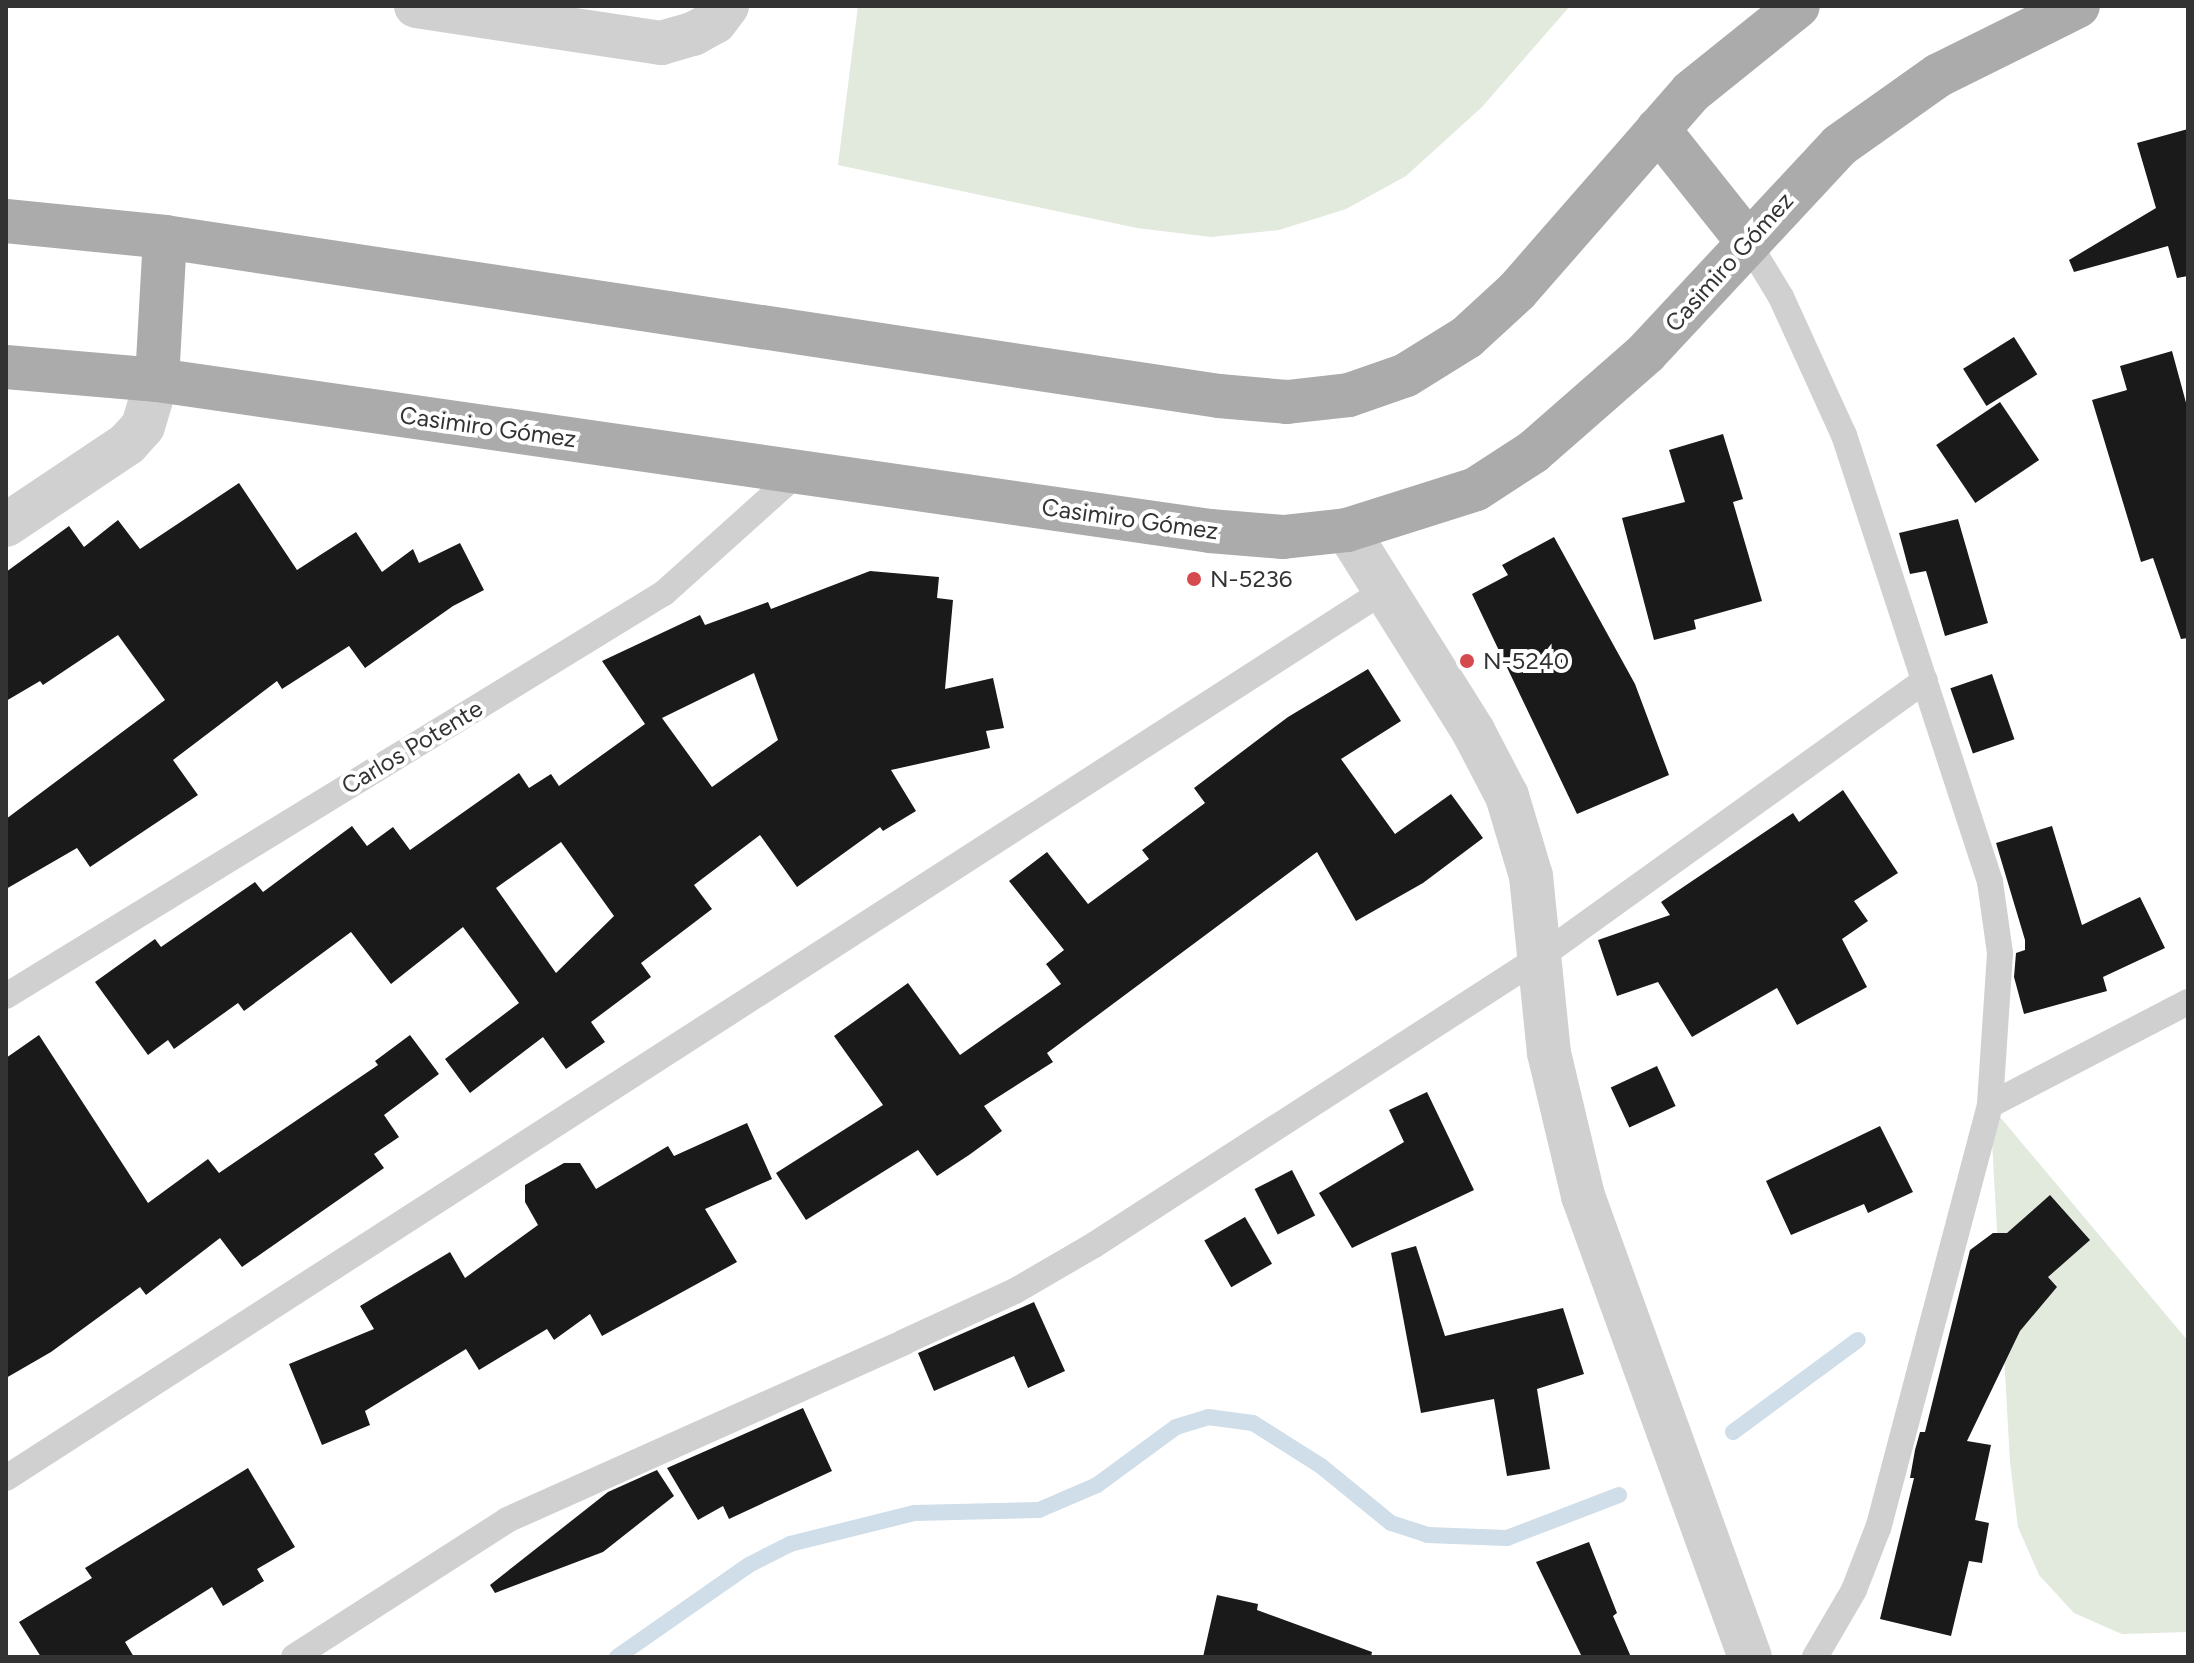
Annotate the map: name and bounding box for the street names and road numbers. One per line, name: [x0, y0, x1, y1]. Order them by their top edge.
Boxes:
street label: Casimiro Gómez: [1659, 186, 1799, 338]
street label: Casimiro Gómez: [398, 400, 578, 454]
street label: Casimiro Gómez: [1040, 492, 1220, 546]
street label: Carlos Potente: [336, 694, 488, 800]

